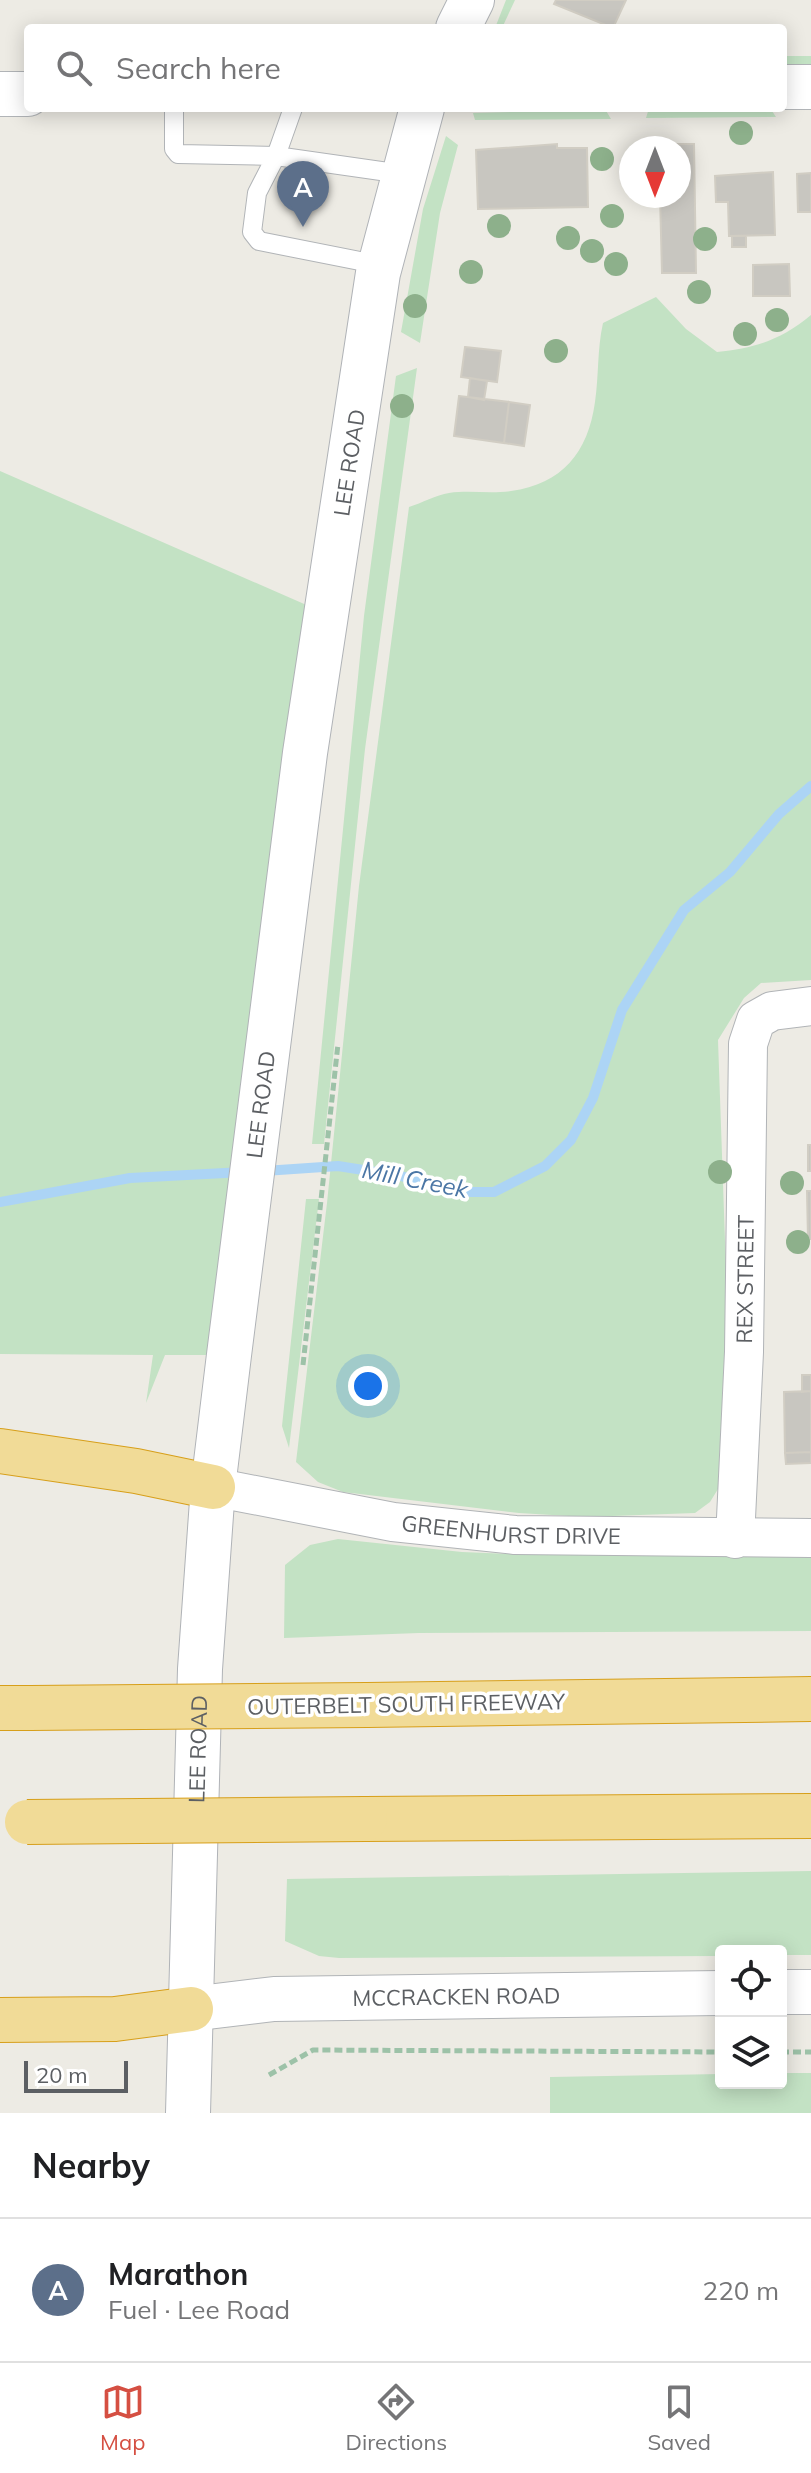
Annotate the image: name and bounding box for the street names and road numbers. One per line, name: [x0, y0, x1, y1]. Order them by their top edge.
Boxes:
street label: LEE ROAD: [327, 407, 371, 518]
street label: LEE ROAD: [240, 1049, 281, 1160]
street label: REX STREET: [730, 1215, 760, 1344]
street label: GREENHURST DRIVE: [400, 1509, 621, 1550]
street label: OUTERBELT SOUTH FREEWAY: [247, 1687, 566, 1721]
street label: LEE ROAD: [182, 1695, 213, 1804]
street label: MCCRACKEN ROAD: [352, 1981, 561, 2012]

